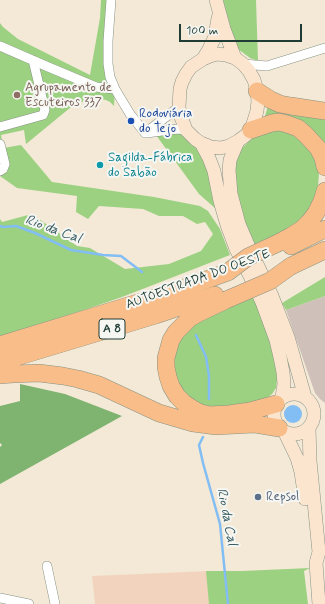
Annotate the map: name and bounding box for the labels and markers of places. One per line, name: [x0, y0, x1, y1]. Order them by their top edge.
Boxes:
place label: Agrupamento de Escuteiros 337: [25, 80, 112, 111]
marker: Agrupamento de Escuteiros 337: [12, 90, 22, 100]
place label: Rodoviária do Tejo: [139, 106, 192, 137]
marker: Rodoviária do Tejo: [126, 116, 136, 126]
place label: Sagilda-Fábrica do Sabão: [108, 150, 192, 181]
marker: Sagilda-Fábrica do Sabão: [95, 160, 105, 170]
place label: Repsol: [266, 489, 299, 505]
marker: Repsol: [253, 492, 263, 502]

